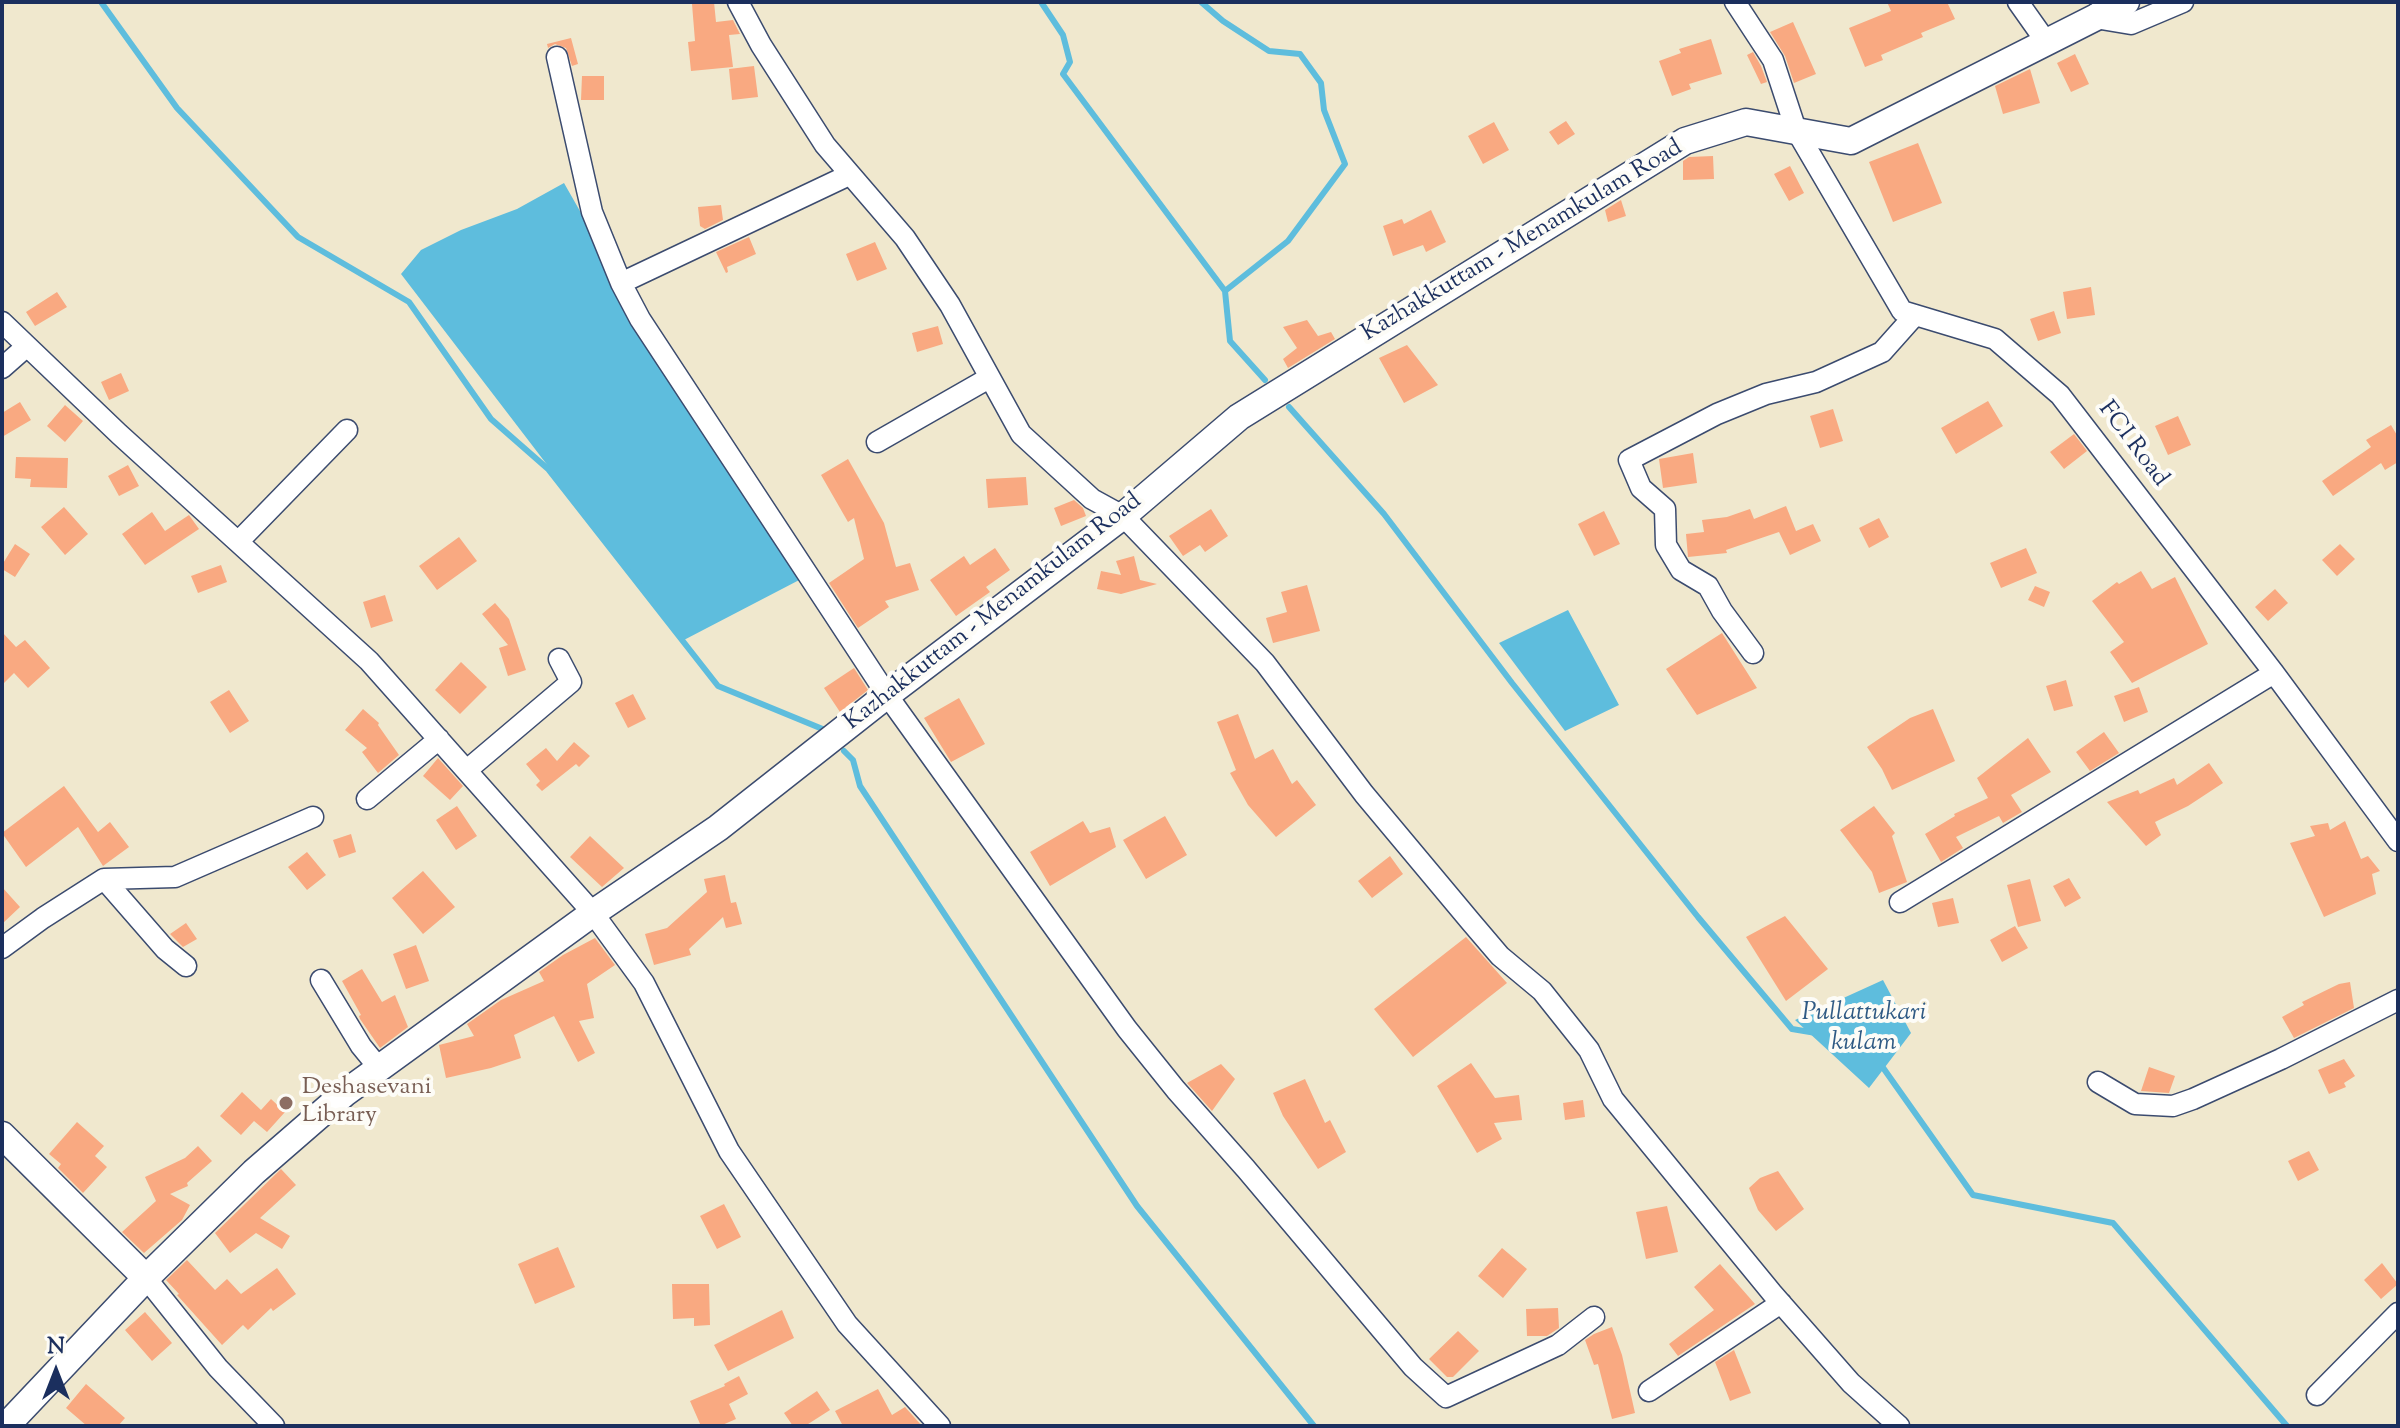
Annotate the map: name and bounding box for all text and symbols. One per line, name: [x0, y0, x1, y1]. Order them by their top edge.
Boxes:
street label: Kazhakkuttam - Menamkulam Road: [1357, 135, 1689, 349]
street label: FCI Road: [2091, 397, 2173, 493]
street label: Kazhakkuttam - Menamkulam Road: [840, 488, 1148, 738]
water label: Pullattukari kulam: [1802, 999, 1926, 1060]
place label: Deshasevani Library: [302, 1075, 432, 1131]
marker: Deshasevani Library: [277, 1094, 295, 1112]
north arrow: [16, 1332, 96, 1412]
text: N: [47, 1332, 65, 1364]

